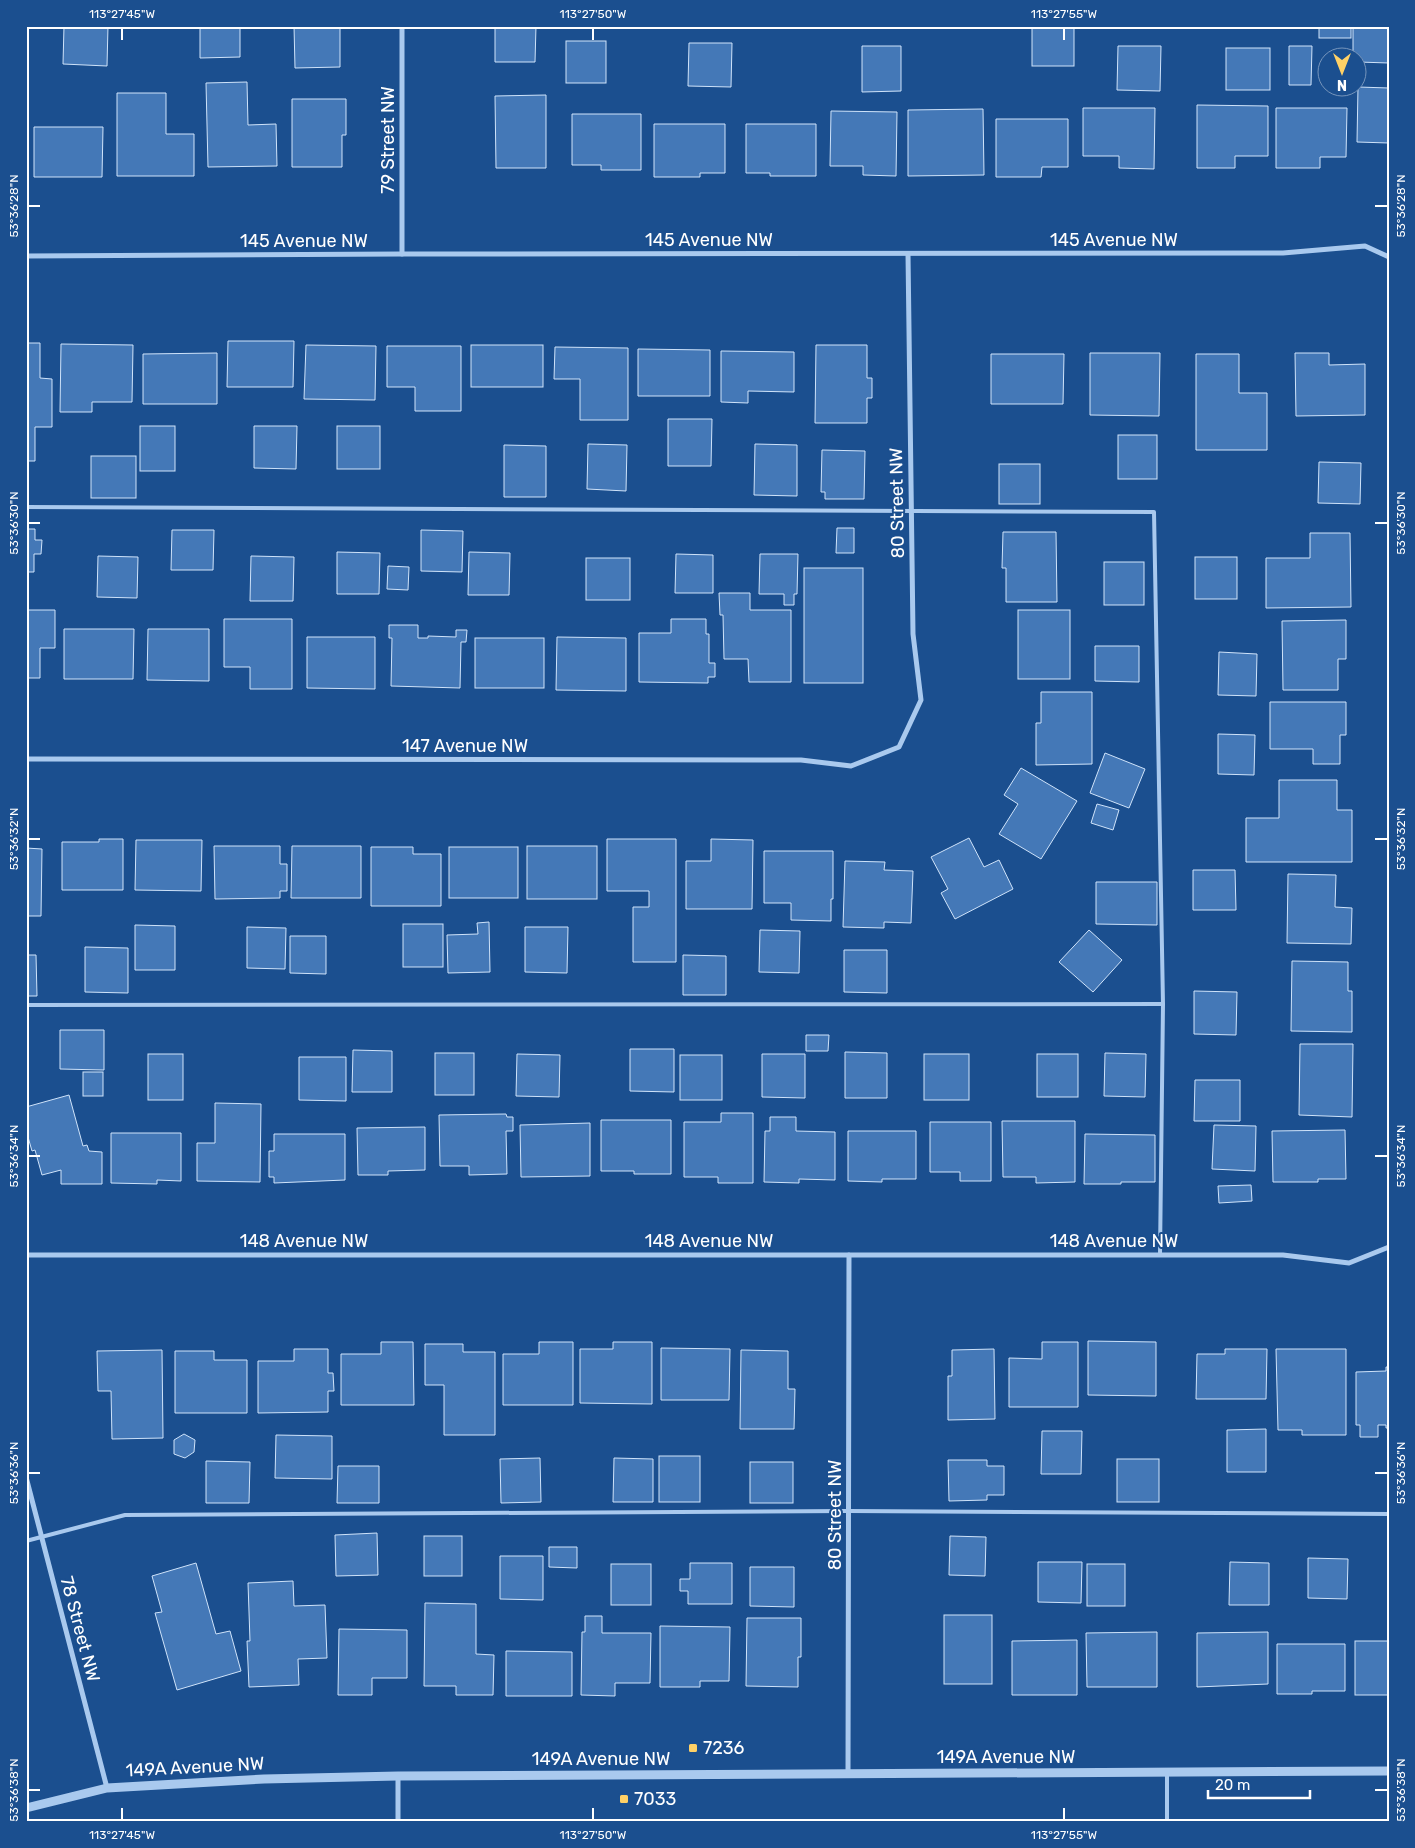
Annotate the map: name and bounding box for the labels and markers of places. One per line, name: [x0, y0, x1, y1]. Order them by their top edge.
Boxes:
place label: 7236: [703, 1737, 745, 1759]
marker: 7236: [687, 1742, 699, 1754]
place label: 7033: [634, 1788, 676, 1810]
marker: 7033: [618, 1793, 630, 1805]

